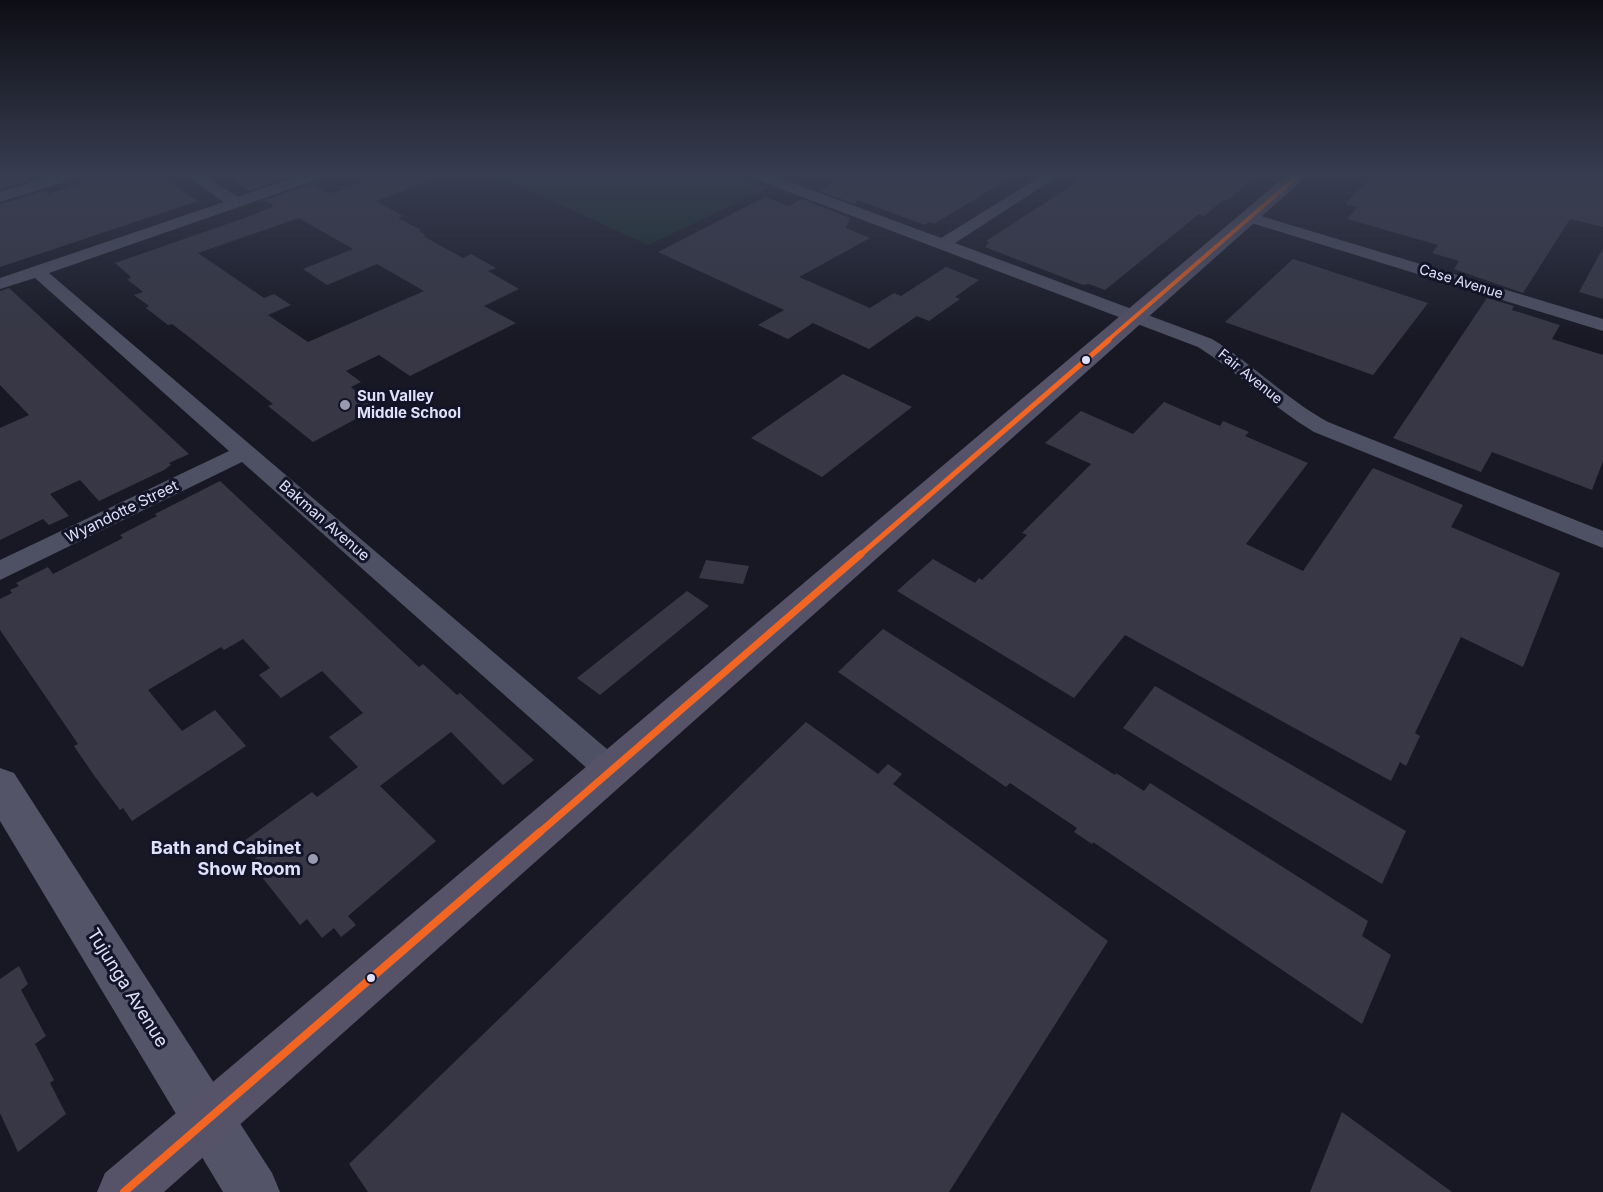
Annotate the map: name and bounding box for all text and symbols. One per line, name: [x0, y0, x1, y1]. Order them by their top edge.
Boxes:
street label: Case Avenue: [1417, 261, 1505, 303]
street label: Fair Avenue: [1215, 346, 1285, 408]
unlabelled marker: [1080, 354, 1092, 366]
place label: Sun Valley Middle School: [357, 387, 461, 422]
marker: Sun Valley Middle School: [338, 398, 352, 412]
street label: Wyandotte Street: [63, 477, 181, 547]
street label: Bakman Avenue: [275, 477, 373, 565]
place label: Bath and Cabinet Show Room: [151, 838, 301, 880]
marker: Bath and Cabinet Show Room: [306, 852, 320, 866]
street label: Tujunga Avenue: [82, 925, 172, 1051]
unlabelled marker: [365, 972, 377, 984]

